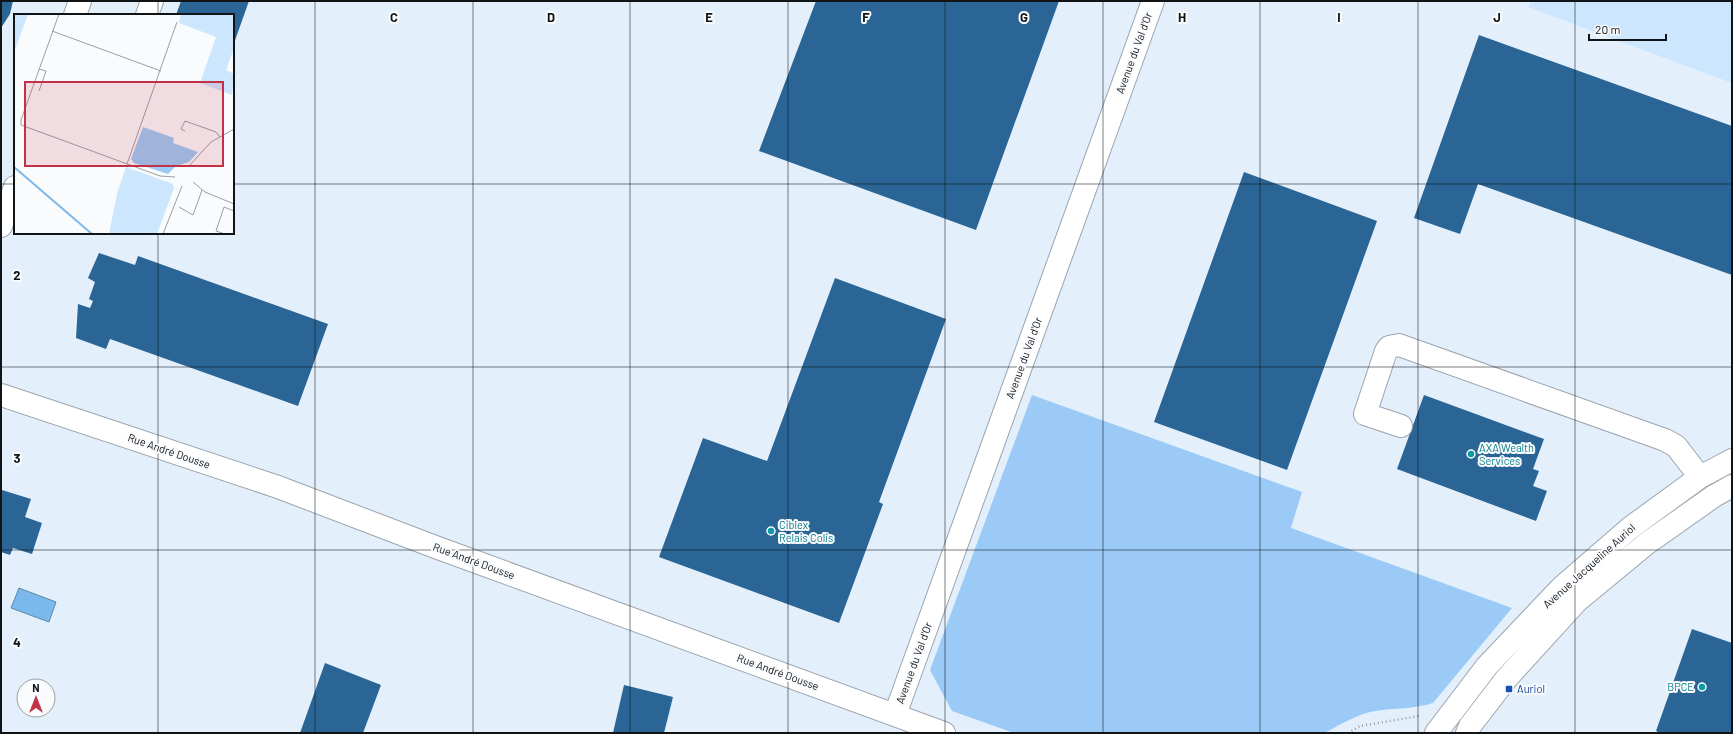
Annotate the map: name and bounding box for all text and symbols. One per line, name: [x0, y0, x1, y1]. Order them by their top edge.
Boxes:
text: C: [390, 9, 398, 25]
text: D: [547, 9, 555, 25]
text: E: [705, 9, 713, 25]
text: F: [862, 9, 870, 25]
text: G: [1020, 9, 1028, 25]
text: H: [1178, 9, 1186, 25]
text: I: [1337, 9, 1341, 25]
text: J: [1493, 9, 1501, 25]
street label: Avenue du Val d'Or: [1113, 10, 1154, 95]
inset map: [14, 14, 234, 234]
scale bar: [1589, 16, 1666, 42]
text: 20 m: [1595, 22, 1621, 36]
text: 2: [13, 267, 21, 283]
street label: Avenue du Val d'Or: [1003, 315, 1044, 400]
street label: Rue André Dousse: [126, 430, 212, 471]
place label: AXA Wealth Services: [1479, 441, 1534, 467]
marker: AXA Wealth Services: [1466, 449, 1476, 459]
text: 3: [13, 450, 21, 466]
place label: Ciblex Relais Colis: [779, 518, 833, 544]
street label: Avenue Jacqueline Auriol: [1540, 521, 1638, 611]
marker: Ciblex Relais Colis: [766, 526, 776, 536]
street label: Rue André Dousse: [431, 540, 517, 581]
street label: Avenue du Val d'Or: [893, 620, 934, 705]
text: 4: [13, 634, 21, 650]
street label: Rue André Dousse: [735, 651, 821, 692]
north arrow: [16, 678, 56, 718]
place label: BPCE: [1667, 680, 1694, 693]
text: N: [32, 681, 40, 694]
place label: Auriol: [1517, 682, 1545, 695]
marker: BPCE: [1697, 682, 1707, 692]
marker: Auriol: [1504, 684, 1514, 694]

